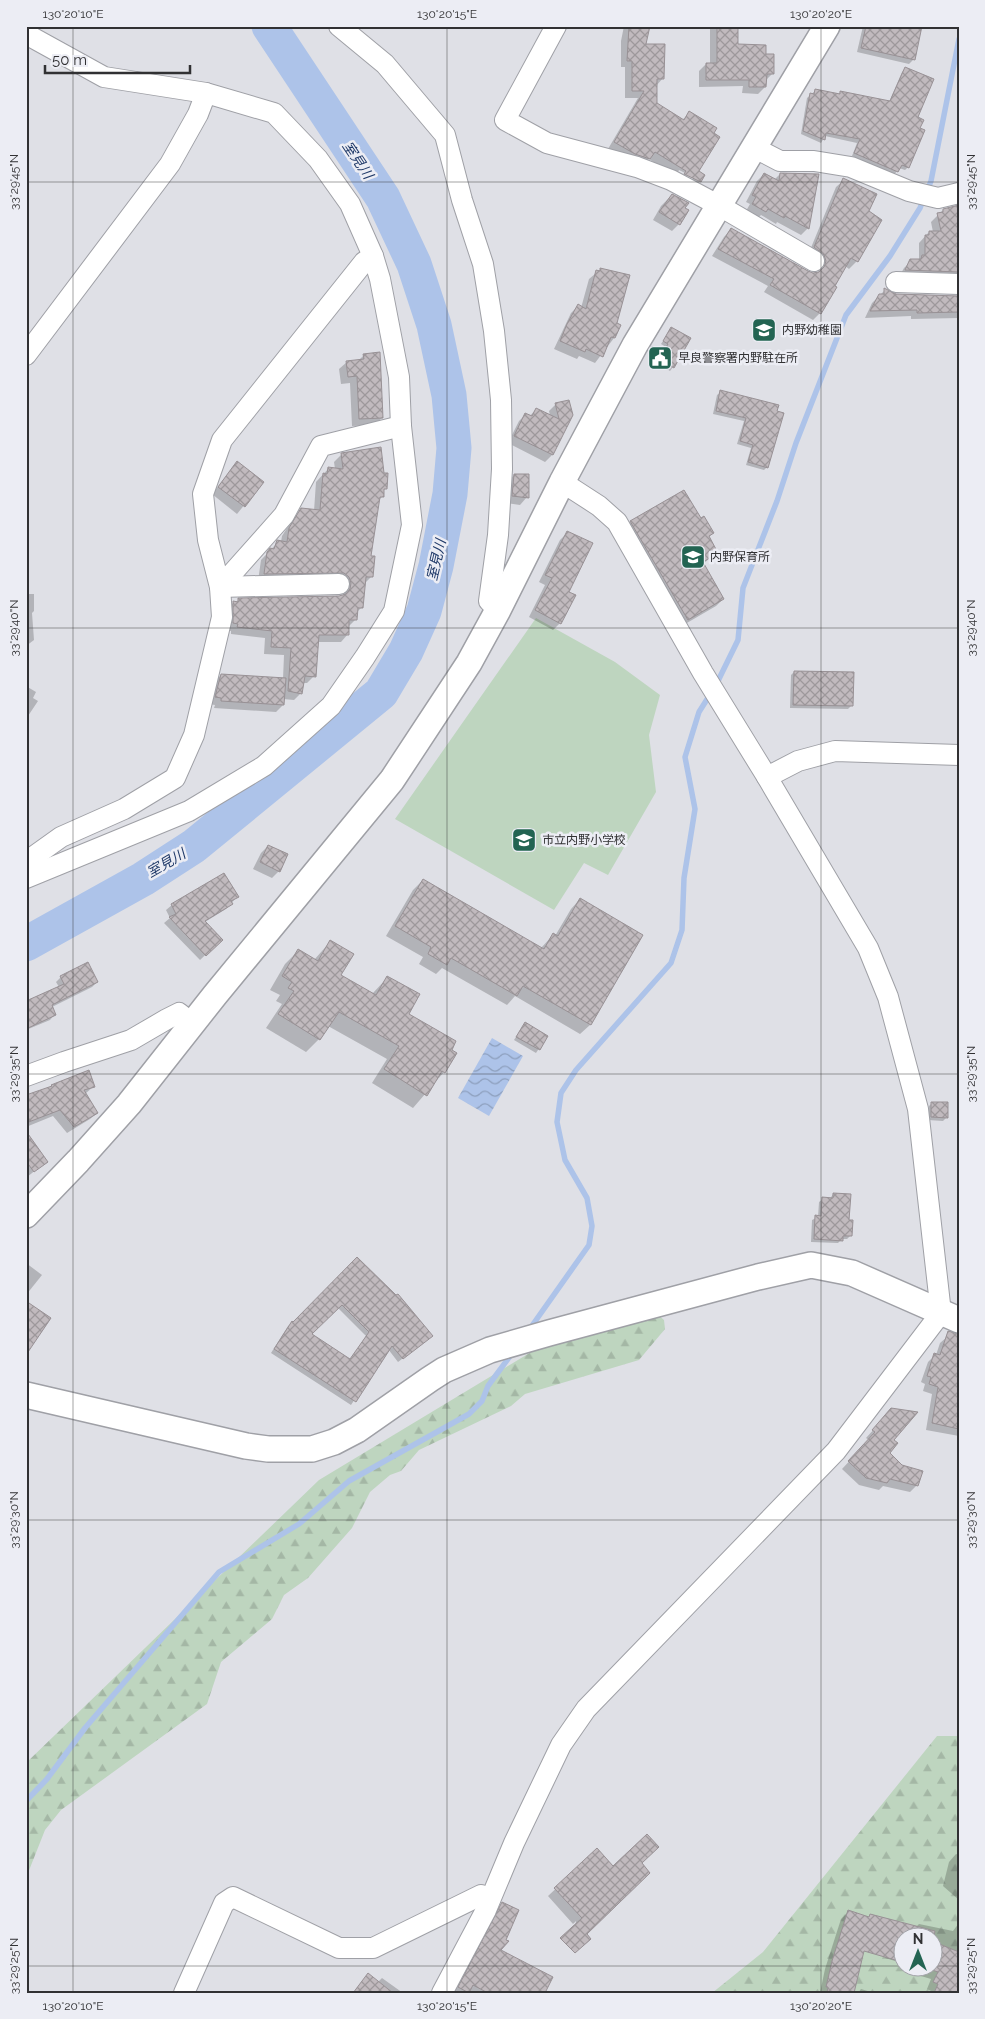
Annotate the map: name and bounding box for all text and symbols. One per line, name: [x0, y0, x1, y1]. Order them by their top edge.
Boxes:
text: 130°20'10"E: [43, 7, 103, 21]
text: 130°20'15"E: [417, 7, 477, 21]
text: 130°20'20"E: [790, 7, 852, 21]
scale bar: [45, 42, 190, 74]
text: 50 m: [52, 51, 87, 69]
water label: 室見川: [340, 138, 377, 184]
text: 33°29'45"N: [7, 154, 21, 210]
text: 33°29'45"N: [964, 154, 978, 210]
school or university icon: 内野幼稚園: [751, 317, 777, 343]
place label: 内野幼稚園: [782, 323, 842, 337]
public building icon: 早良警察署内野駐在所: [647, 345, 673, 371]
place label: 早良警察署内野駐在所: [678, 351, 798, 365]
water label: 室見川: [423, 536, 449, 582]
school or university icon: 内野保育所: [680, 544, 706, 570]
place label: 内野保育所: [710, 550, 770, 564]
text: 33°29'40"N: [7, 600, 21, 656]
text: 33°29'40"N: [964, 600, 978, 656]
school or university icon: 市立内野小学校: [511, 827, 537, 853]
place label: 市立内野小学校: [542, 833, 626, 847]
water label: 室見川: [144, 845, 190, 880]
text: 33°29'35"N: [7, 1046, 21, 1102]
text: 33°29'35"N: [964, 1046, 978, 1102]
text: 33°29'30"N: [7, 1491, 21, 1549]
text: 33°29'30"N: [964, 1491, 978, 1549]
north arrow: [892, 1926, 942, 1976]
text: N: [913, 1931, 923, 1947]
text: 33°29'25"N: [7, 1938, 21, 1994]
text: 33°29'25"N: [964, 1938, 978, 1994]
text: 130°20'10"E: [43, 1999, 103, 2013]
text: 130°20'15"E: [417, 1999, 477, 2013]
text: 130°20'20"E: [790, 1999, 852, 2013]

